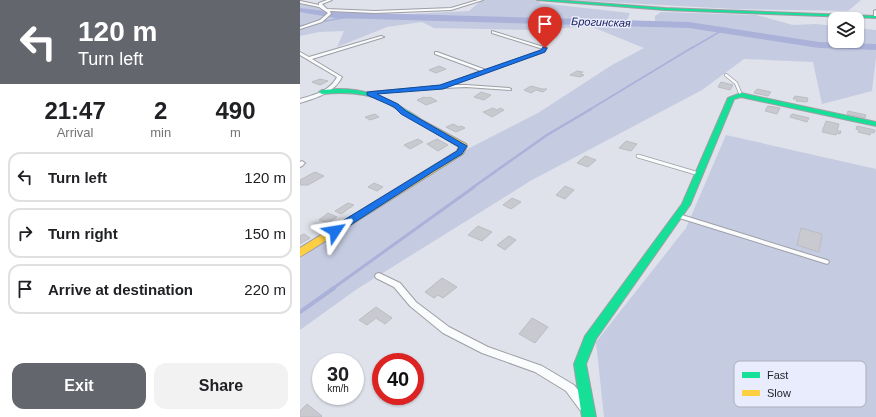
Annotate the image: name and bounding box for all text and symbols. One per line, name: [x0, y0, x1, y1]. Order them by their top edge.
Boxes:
pin: [528, 7.0, 562, 48]
map controls: [828, 12, 864, 48]
button: layers: [828, 12, 864, 48]
icon: arrive: [534, 13, 556, 35]
water label: Брогинская: [571, 15, 631, 29]
icon: left: [12, 16, 64, 68]
text: 120 m: [78, 16, 157, 47]
text: Turn left: [78, 49, 143, 69]
text: 21:47: [44, 97, 106, 124]
text: 2: [154, 97, 167, 124]
text: 490: [216, 97, 256, 124]
text: Arrival: [57, 125, 94, 140]
text: min: [150, 125, 171, 140]
text: m: [230, 125, 241, 140]
icon: left: [14, 166, 36, 188]
text: Turn left: [48, 169, 107, 186]
text: 120 m: [244, 169, 286, 186]
position arrow: [314, 210, 356, 252]
icon: right: [14, 222, 36, 244]
text: Turn right: [48, 225, 118, 242]
text: 150 m: [244, 225, 286, 242]
icon: arrive: [14, 278, 36, 300]
text: Arrive at destination: [48, 281, 193, 298]
text: 220 m: [244, 281, 286, 298]
speed limit sign: 40: [372, 353, 424, 405]
legend: [734, 361, 866, 407]
button: Exit: [12, 363, 146, 409]
button: Share: [154, 363, 288, 409]
text: 30: [327, 363, 349, 385]
text: Fast: [767, 369, 788, 381]
text: km/h: [327, 383, 349, 394]
text: Slow: [767, 387, 791, 399]

